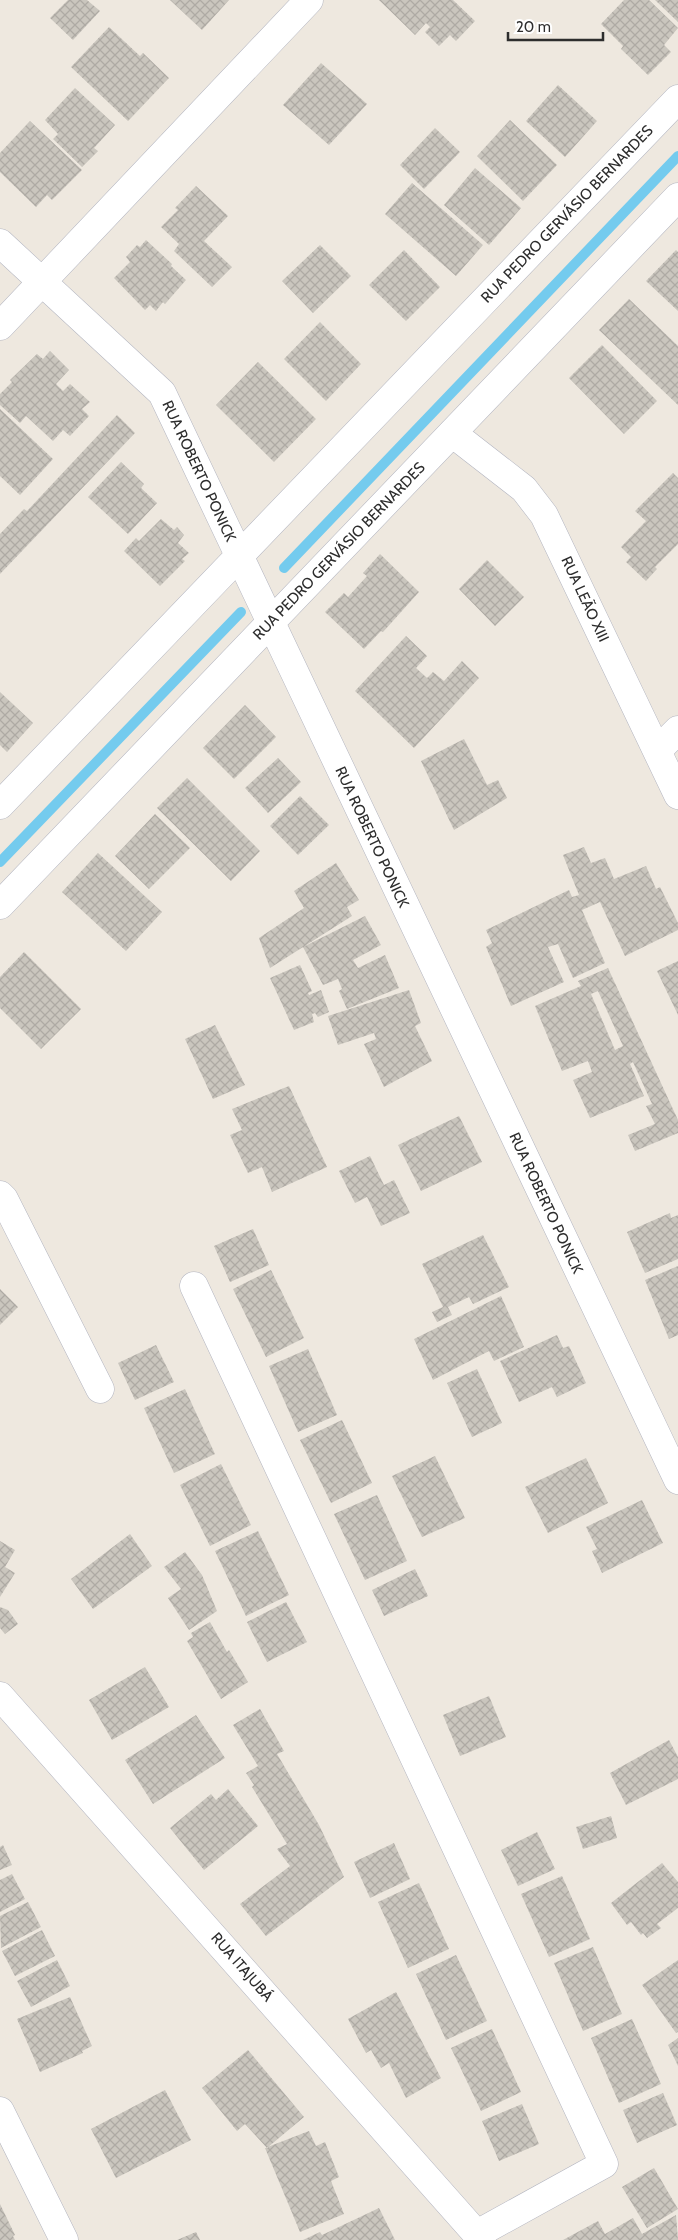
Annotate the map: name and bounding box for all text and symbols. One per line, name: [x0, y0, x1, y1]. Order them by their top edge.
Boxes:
scale bar: [508, 10, 603, 42]
text: 20 m: [516, 18, 551, 36]
street label: RUA PEDRO GERVÁSIO BERNARDES: [477, 121, 657, 306]
street label: RUA ROBERTO PONICK: [158, 398, 240, 545]
street label: RUA PEDRO GERVÁSIO BERNARDES: [249, 458, 429, 643]
street label: RUA LEÃO XIII: [557, 553, 613, 645]
street label: RUA ROBERTO PONICK: [331, 764, 413, 911]
street label: RUA ROBERTO PONICK: [505, 1130, 587, 1277]
street label: RUA ITAJUBÁ: [207, 1928, 278, 2006]

